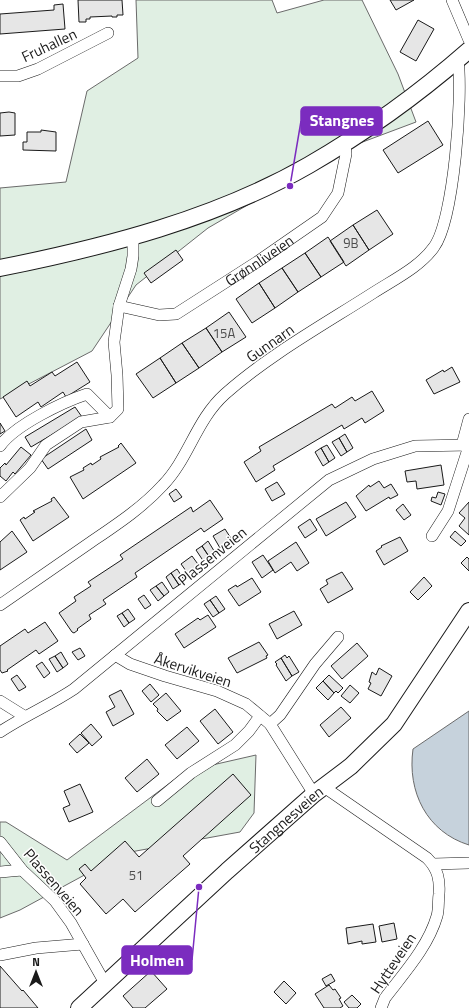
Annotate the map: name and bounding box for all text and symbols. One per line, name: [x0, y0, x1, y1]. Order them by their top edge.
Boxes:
street label: Fruhallen: [17, 22, 81, 68]
callout: Stangnes: [301, 107, 382, 135]
text: Stangnes: [310, 108, 374, 132]
street label: Grønnliveien: [220, 229, 298, 291]
house number: 9B: [343, 233, 359, 253]
street label: Gunnarn: [241, 318, 299, 368]
house number: 15A: [213, 323, 235, 343]
street label: Plassenveien: [173, 521, 251, 591]
street label: Åkervikveien: [151, 647, 235, 693]
street label: Stangnesveien: [243, 780, 328, 858]
street label: Plassenveien: [18, 843, 90, 921]
house number: 51: [129, 865, 143, 885]
street label: Hytteveien: [364, 928, 422, 998]
callout: Holmen: [122, 946, 192, 974]
text: Holmen: [130, 948, 184, 972]
north arrow: [16, 952, 56, 992]
text: N: [32, 954, 40, 970]

